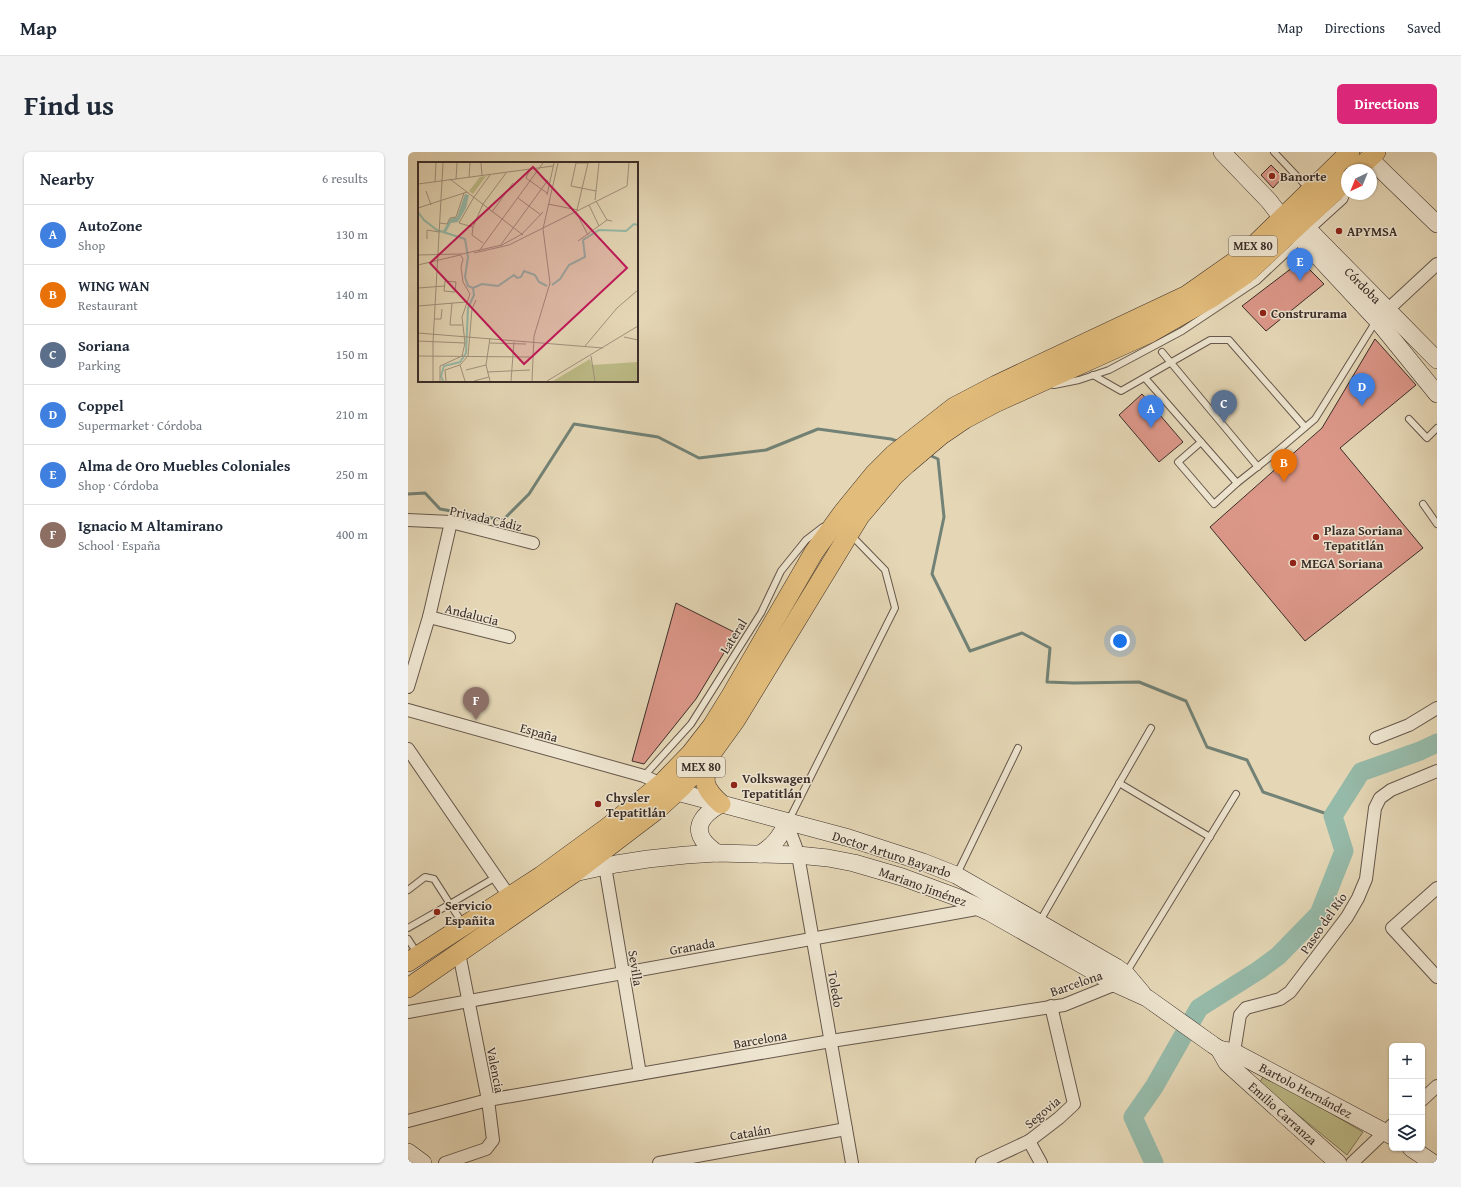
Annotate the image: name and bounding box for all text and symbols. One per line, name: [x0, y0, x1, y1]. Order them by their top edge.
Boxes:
text: Map: [20, 14, 57, 42]
text: Map: [1277, 18, 1303, 38]
text: Directions: [1325, 18, 1385, 38]
text: Saved: [1407, 18, 1441, 38]
text: Find us: [24, 84, 114, 125]
button: Directions: [1337, 84, 1437, 124]
inset map: [418, 162, 638, 382]
north arrow: [1341, 164, 1377, 200]
text: Nearby: [40, 166, 94, 191]
place label: Banorte: [1280, 167, 1327, 186]
text: 6 results: [322, 169, 368, 188]
marker: Banorte: [1267, 171, 1277, 181]
text: AutoZone: [78, 215, 142, 236]
place label: APYMSA: [1347, 222, 1398, 241]
text: A: [49, 225, 57, 244]
text: 130 m: [336, 225, 368, 244]
marker: APYMSA: [1334, 226, 1344, 236]
text: Shop: [78, 236, 105, 255]
road number: MEX 80: [1229, 236, 1277, 256]
pin: E: [1287, 248, 1313, 281]
street label: Córdoba: [1340, 263, 1386, 309]
text: WING WAN: [78, 275, 149, 296]
text: B: [49, 285, 57, 304]
text: 140 m: [336, 285, 368, 304]
text: Restaurant: [78, 296, 138, 315]
place label: Construrama: [1271, 304, 1348, 323]
marker: Construrama: [1258, 308, 1268, 318]
text: Soriana: [78, 335, 130, 356]
text: C: [49, 345, 57, 364]
text: 150 m: [336, 345, 368, 364]
text: Parking: [78, 356, 121, 375]
pin: D: [1349, 373, 1375, 406]
pin: C: [1211, 390, 1237, 423]
text: Coppel: [78, 395, 124, 416]
pin: A: [1138, 395, 1164, 428]
text: D: [49, 405, 57, 424]
text: 210 m: [336, 405, 368, 424]
text: Supermarket · Córdoba: [78, 416, 202, 435]
pin: B: [1271, 449, 1297, 482]
text: Alma de Oro Muebles Coloniales: [78, 455, 290, 476]
text: E: [50, 465, 56, 484]
text: 250 m: [336, 465, 368, 484]
text: Shop · Córdoba: [78, 476, 159, 495]
street label: Privada Cádiz: [448, 501, 524, 536]
text: Ignacio M Altamirano: [78, 515, 223, 536]
place label: Plaza Soriana Tepatitlán: [1324, 521, 1403, 555]
text: F: [50, 525, 56, 544]
text: 400 m: [336, 525, 368, 544]
marker: Plaza Soriana Tepatitlán: [1311, 532, 1321, 542]
text: School · España: [78, 536, 160, 555]
place label: MEGA Soriana: [1301, 554, 1383, 573]
marker: MEGA Soriana: [1288, 558, 1298, 568]
street label: Andalucia: [443, 599, 501, 631]
street label: Lateral: [715, 615, 752, 657]
your location: [1110, 631, 1130, 651]
pin: F: [463, 687, 489, 720]
street label: España: [518, 718, 561, 747]
road number: MEX 80: [677, 757, 725, 777]
place label: Volkswagen Tepatitlán: [742, 769, 811, 803]
marker: Volkswagen Tepatitlán: [729, 780, 739, 790]
place label: Chysler Tepatitlán: [606, 788, 666, 822]
marker: Chysler Tepatitlán: [593, 799, 603, 809]
street label: Doctor Arturo Bayardo: [830, 826, 954, 883]
street label: Mariano Jiménez: [876, 862, 970, 911]
street label: Paseo del Río: [1295, 888, 1352, 958]
place label: Servicio Españita: [445, 896, 495, 930]
marker: Servicio Españita: [432, 907, 442, 917]
street label: Granada: [668, 933, 717, 960]
street label: Sevilla: [623, 949, 648, 988]
street label: Barcelona: [1047, 965, 1106, 1001]
street label: Toledo: [823, 969, 848, 1009]
street label: Barcelona: [732, 1025, 789, 1054]
map controls: [1389, 1043, 1425, 1151]
button: +: [1389, 1043, 1425, 1079]
street label: Valencia: [482, 1045, 509, 1096]
street label: Bartolo Hernández: [1256, 1058, 1356, 1123]
street label: Emilio Carranza: [1244, 1077, 1322, 1150]
button: −: [1389, 1079, 1425, 1115]
street label: Segovia: [1020, 1091, 1065, 1133]
button: layers: [1389, 1115, 1425, 1151]
street label: Catalán: [728, 1119, 773, 1145]

